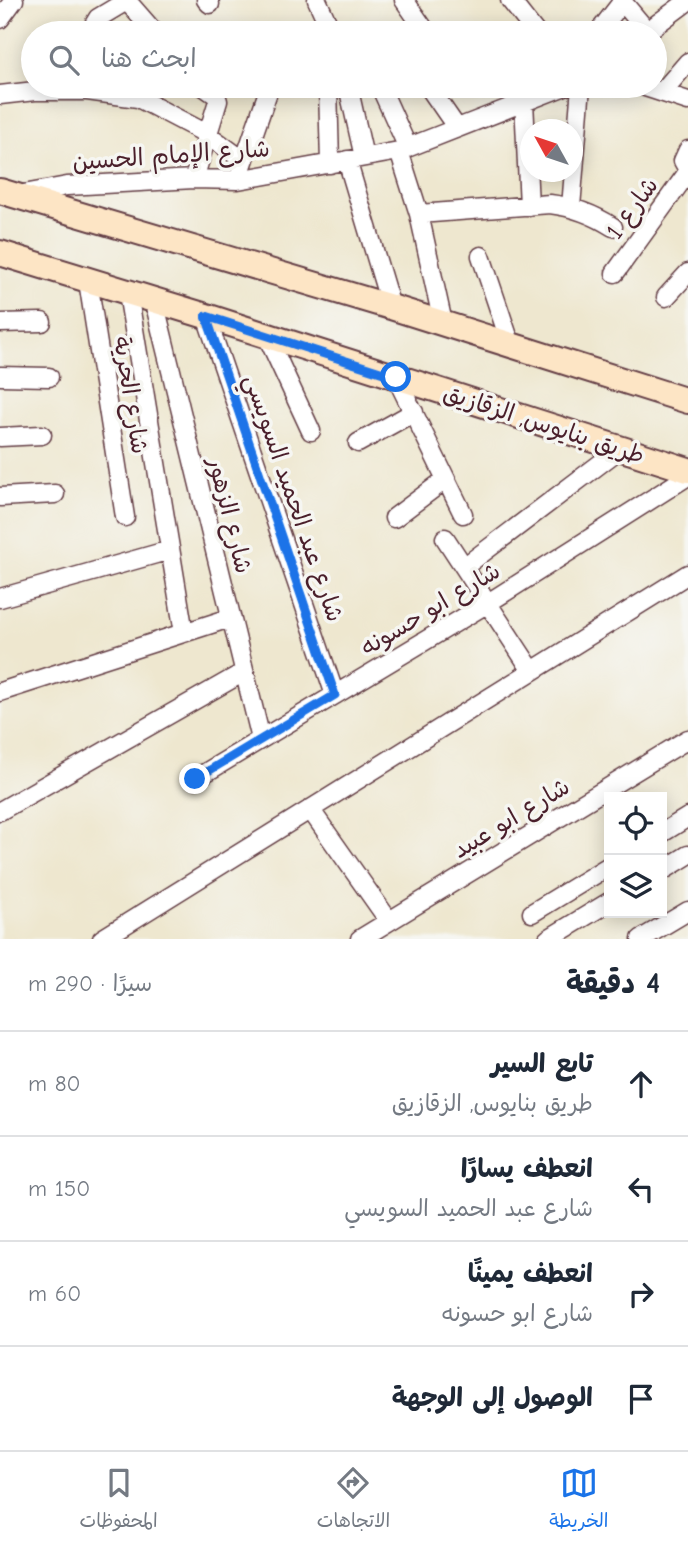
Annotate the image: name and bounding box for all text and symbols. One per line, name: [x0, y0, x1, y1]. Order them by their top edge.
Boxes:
search box: [21, 21, 667, 98]
icon: search: [45, 41, 83, 79]
text: ابحث هنا: [101, 44, 197, 74]
north arrow: [520, 119, 583, 182]
street label: شارع الإمام الحسين: [71, 134, 271, 180]
street label: شارع 1: [600, 172, 666, 246]
street label: شارع الحرية: [105, 334, 154, 456]
route start: [380, 361, 411, 392]
street label: شارع عبد الحميد السويسي: [232, 371, 350, 628]
street label: طريق بنايوس, الزقازيق: [440, 378, 648, 470]
street label: شارع الزهور: [199, 453, 258, 577]
street label: شارع ابو حسونه: [355, 556, 507, 664]
route end: [179, 763, 210, 794]
street label: شارع ابو عبيد: [448, 772, 576, 866]
map controls: [604, 792, 667, 918]
button: locate: [604, 792, 667, 855]
button: layers: [604, 855, 667, 918]
text: 4 دقيقة: [566, 966, 660, 1001]
text: سيرًا · 290 m: [28, 970, 152, 997]
text: تابع السير: [491, 1049, 593, 1079]
icon: ahead: [622, 1065, 660, 1103]
text: 80 m: [28, 1070, 81, 1097]
text: طريق بنايوس, الزقازيق: [392, 1090, 593, 1117]
text: انعطف يسارًا: [461, 1154, 593, 1184]
icon: left: [622, 1170, 660, 1208]
text: 150 m: [28, 1175, 90, 1202]
text: شارع عبد الحميد السويسي: [344, 1195, 593, 1222]
text: انعطف يمينًا: [468, 1259, 593, 1289]
icon: right: [622, 1275, 660, 1313]
text: 60 m: [28, 1280, 81, 1307]
text: شارع ابو حسونه: [441, 1300, 593, 1327]
icon: arrive: [622, 1380, 660, 1418]
text: الوصول إلى الوجهة: [392, 1383, 593, 1413]
tab: المحفوظات: [80, 1464, 158, 1537]
tab: الاتجاهات: [317, 1464, 390, 1537]
tab: الخريطة: [549, 1464, 608, 1537]

